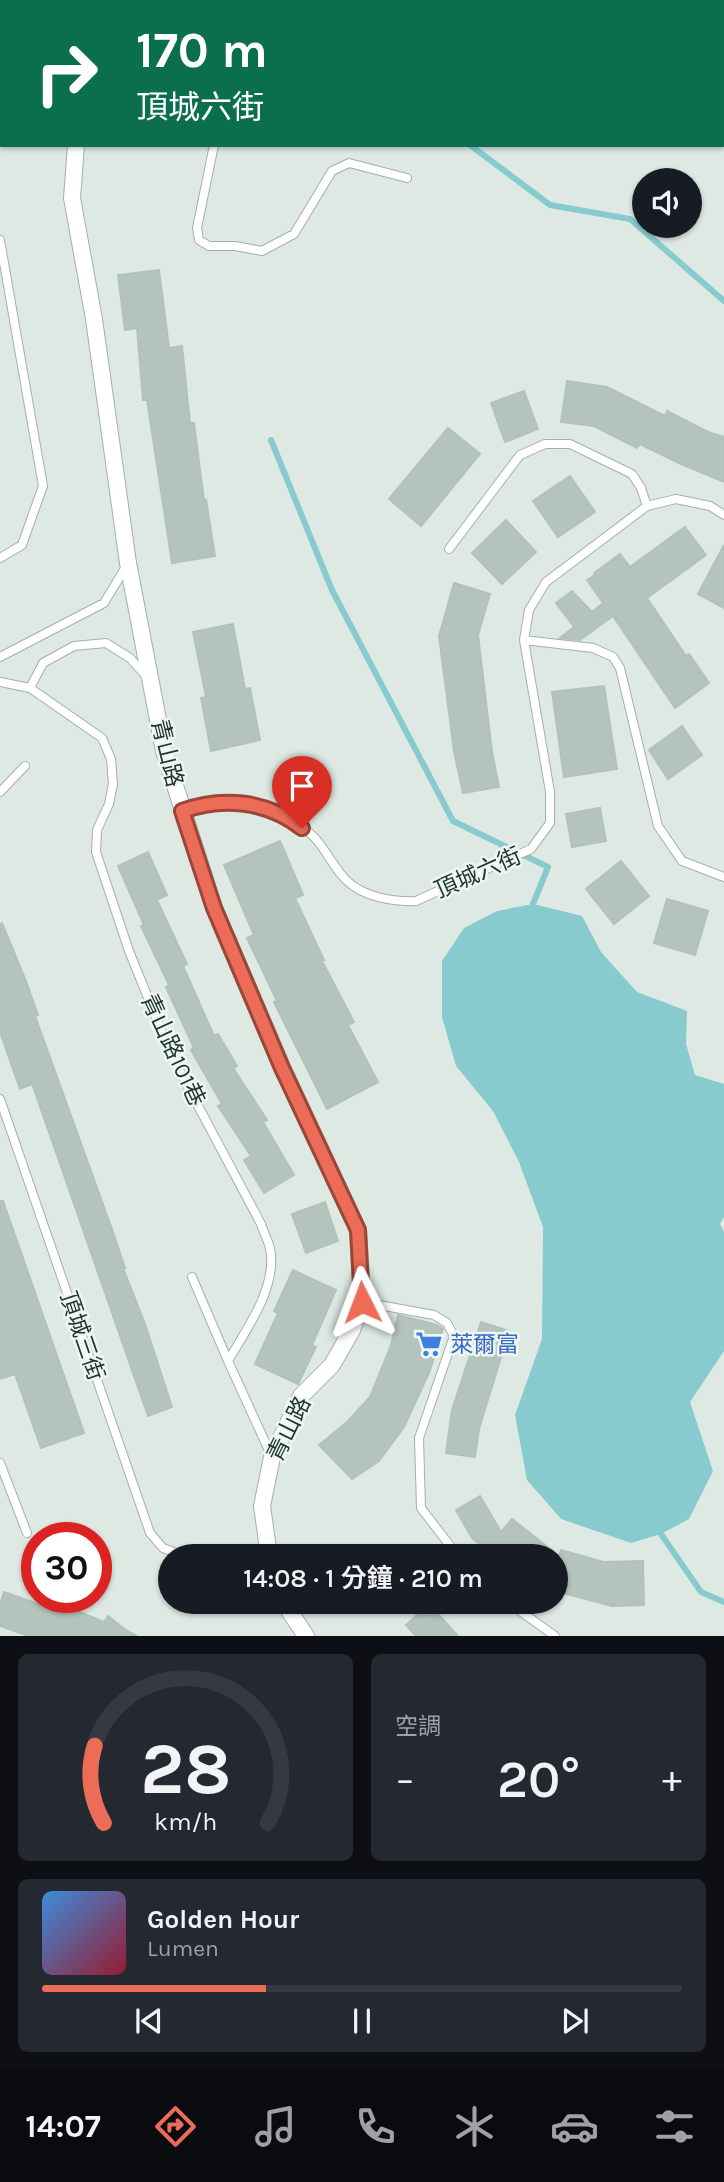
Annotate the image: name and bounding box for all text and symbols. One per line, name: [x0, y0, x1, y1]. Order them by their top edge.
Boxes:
text: 170 m: [136, 22, 268, 79]
icon: right: [21, 28, 112, 119]
text: 頂城六街: [136, 89, 264, 126]
map controls: [632, 168, 702, 238]
button: sound: [632, 168, 702, 238]
street label: 青山路: [146, 716, 188, 790]
pin: [272, 756, 332, 828]
icon: arrive: [283, 767, 321, 805]
street label: 頂城六街: [430, 842, 526, 904]
street label: 青山路101巷: [135, 990, 211, 1110]
position arrow: [325, 1265, 399, 1339]
street label: 頂城三街: [54, 1288, 110, 1384]
supermarket icon: 萊爾富: [414, 1329, 444, 1359]
place label: 萊爾富: [450, 1331, 519, 1358]
street label: 青山路: [262, 1392, 316, 1466]
speed limit sign: 30: [21, 1522, 112, 1613]
text: 14:08 · 1 分鐘 · 210 m: [243, 1563, 483, 1594]
text: 空調: [395, 1713, 441, 1740]
text: 28: [140, 1727, 231, 1812]
text: 20°: [497, 1749, 580, 1810]
text: −: [395, 1757, 415, 1802]
text: +: [662, 1757, 682, 1802]
text: km/h: [154, 1807, 217, 1836]
text: Golden Hour: [147, 1904, 299, 1935]
text: Lumen: [147, 1935, 219, 1962]
icon: previous: [130, 2002, 168, 2040]
icon: pause: [343, 2002, 381, 2040]
icon: next: [556, 2002, 594, 2040]
icon: directions: [151, 2102, 200, 2151]
icon: music: [251, 2102, 300, 2151]
icon: phone: [351, 2102, 400, 2151]
icon: climate: [450, 2102, 499, 2151]
icon: car: [550, 2102, 599, 2151]
icon: filters: [650, 2102, 699, 2151]
text: 14:07: [25, 2108, 101, 2145]

